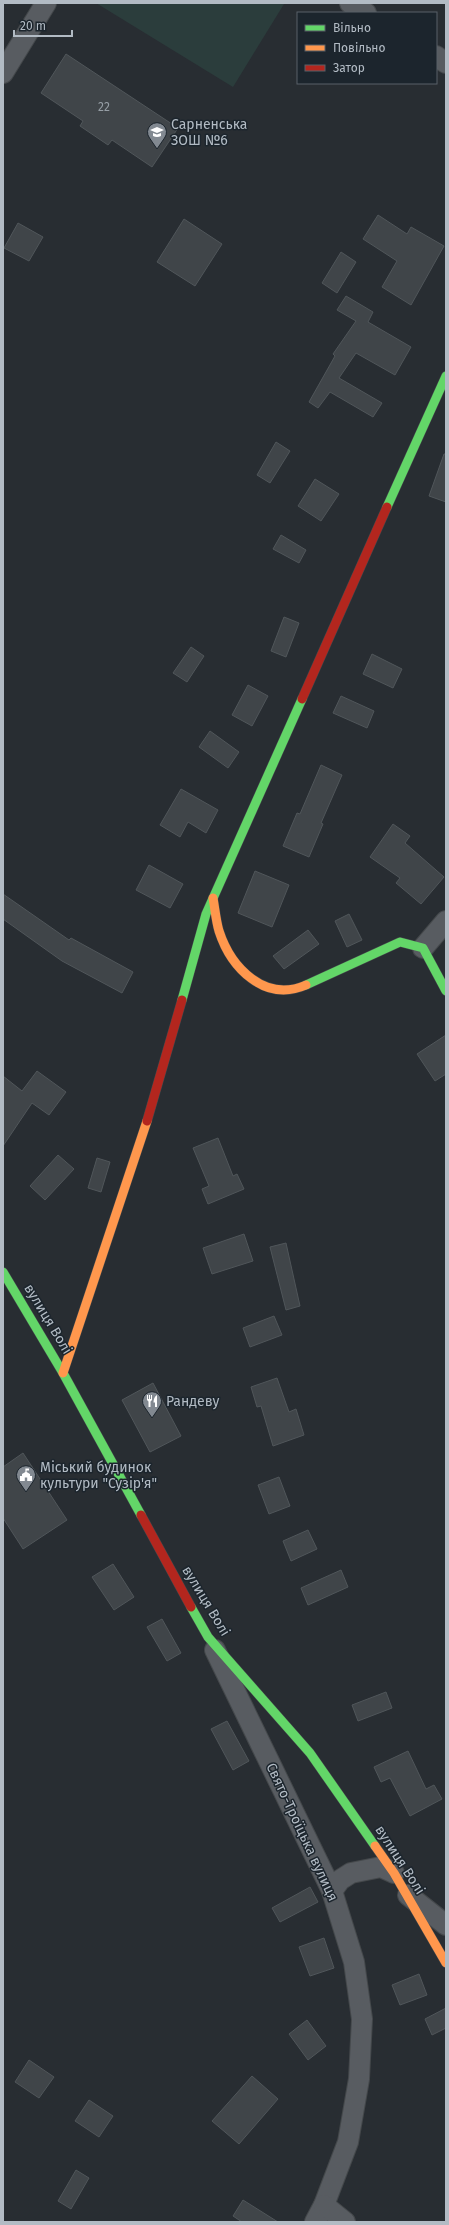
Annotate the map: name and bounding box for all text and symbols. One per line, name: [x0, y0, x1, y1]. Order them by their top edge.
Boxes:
scale bar: [14, 12, 72, 38]
legend: [297, 12, 437, 84]
text: 20 m: [20, 19, 46, 33]
text: Вільно: [333, 21, 371, 35]
text: Повільно: [333, 41, 386, 55]
text: Затор: [333, 61, 365, 75]
house number: 22: [98, 100, 110, 114]
place label: Сарненська ЗОШ №6: [171, 116, 247, 149]
school or university icon: Сарненська ЗОШ №6: [146, 121, 168, 149]
street label: вулиця Волі: [20, 1281, 76, 1357]
restaurant icon: Рандеву: [141, 1390, 163, 1418]
place label: Рандеву: [166, 1393, 219, 1410]
place label: Міський будинок культури "Сузір'я": [40, 1459, 157, 1492]
public building icon: Міський будинок культури "Сузір'я": [15, 1464, 37, 1492]
street label: вулиця Волі: [178, 1563, 234, 1639]
street label: Свято-Троїцька вулиця: [262, 1760, 342, 1904]
street label: вулиця Волі: [371, 1822, 429, 1898]

